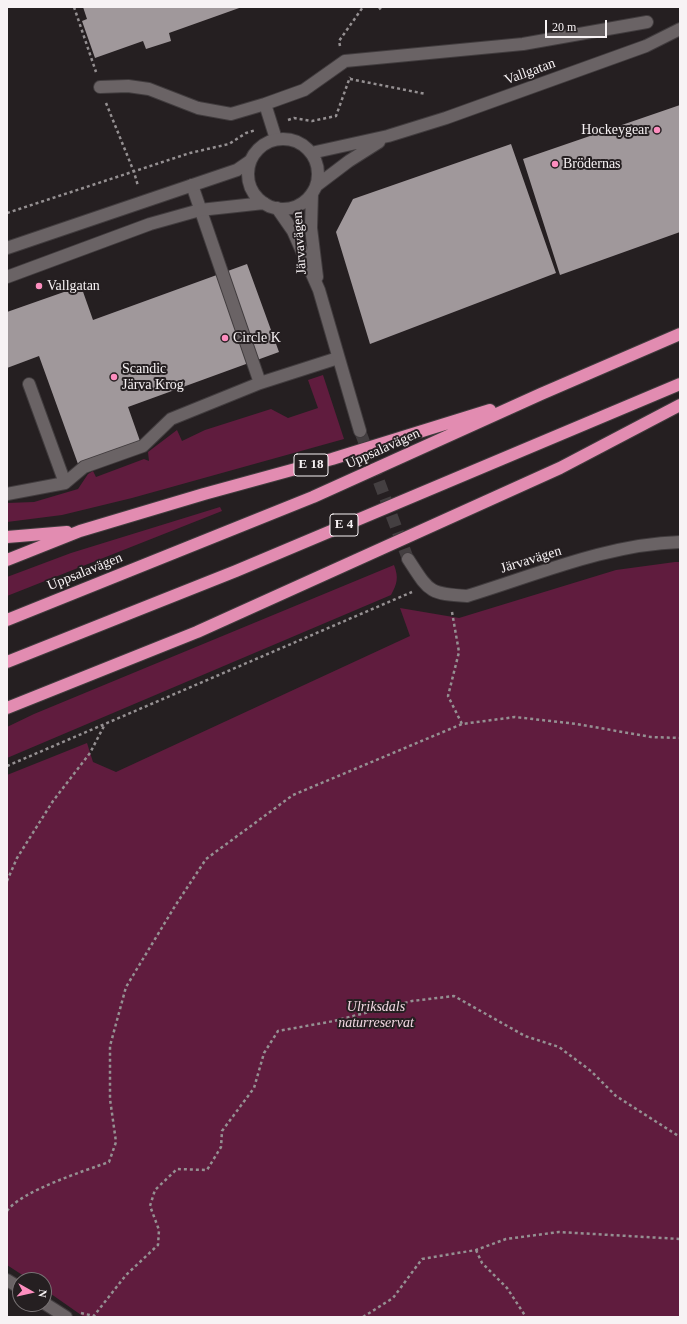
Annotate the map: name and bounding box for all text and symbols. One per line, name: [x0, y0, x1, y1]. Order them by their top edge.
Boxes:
scale bar: [547, 12, 609, 38]
text: 20 m: [552, 20, 576, 34]
street label: Vallgatan: [502, 55, 558, 89]
place label: Hockeygear: [581, 122, 649, 138]
marker: Hockeygear: [652, 125, 662, 135]
place label: Brödernas: [563, 156, 621, 172]
marker: Brödernas: [550, 159, 560, 169]
street label: Järvavägen: [289, 211, 311, 275]
place label: Vallgatan: [47, 278, 100, 294]
marker: Vallgatan: [34, 281, 44, 291]
place label: Circle K: [233, 330, 281, 346]
marker: Circle K: [220, 333, 230, 343]
place label: Scandic Järva Krog: [122, 361, 184, 394]
marker: Scandic Järva Krog: [109, 372, 119, 382]
street label: Uppsalavägen: [343, 425, 423, 473]
road number: E 18: [294, 454, 328, 476]
road number: E 4: [330, 514, 358, 536]
street label: Järvavägen: [498, 543, 564, 577]
street label: Uppsalavägen: [45, 549, 125, 595]
park label: Ulriksdals naturreservat: [338, 999, 414, 1032]
north arrow: [12, 1272, 52, 1312]
text: N: [36, 1289, 49, 1298]

